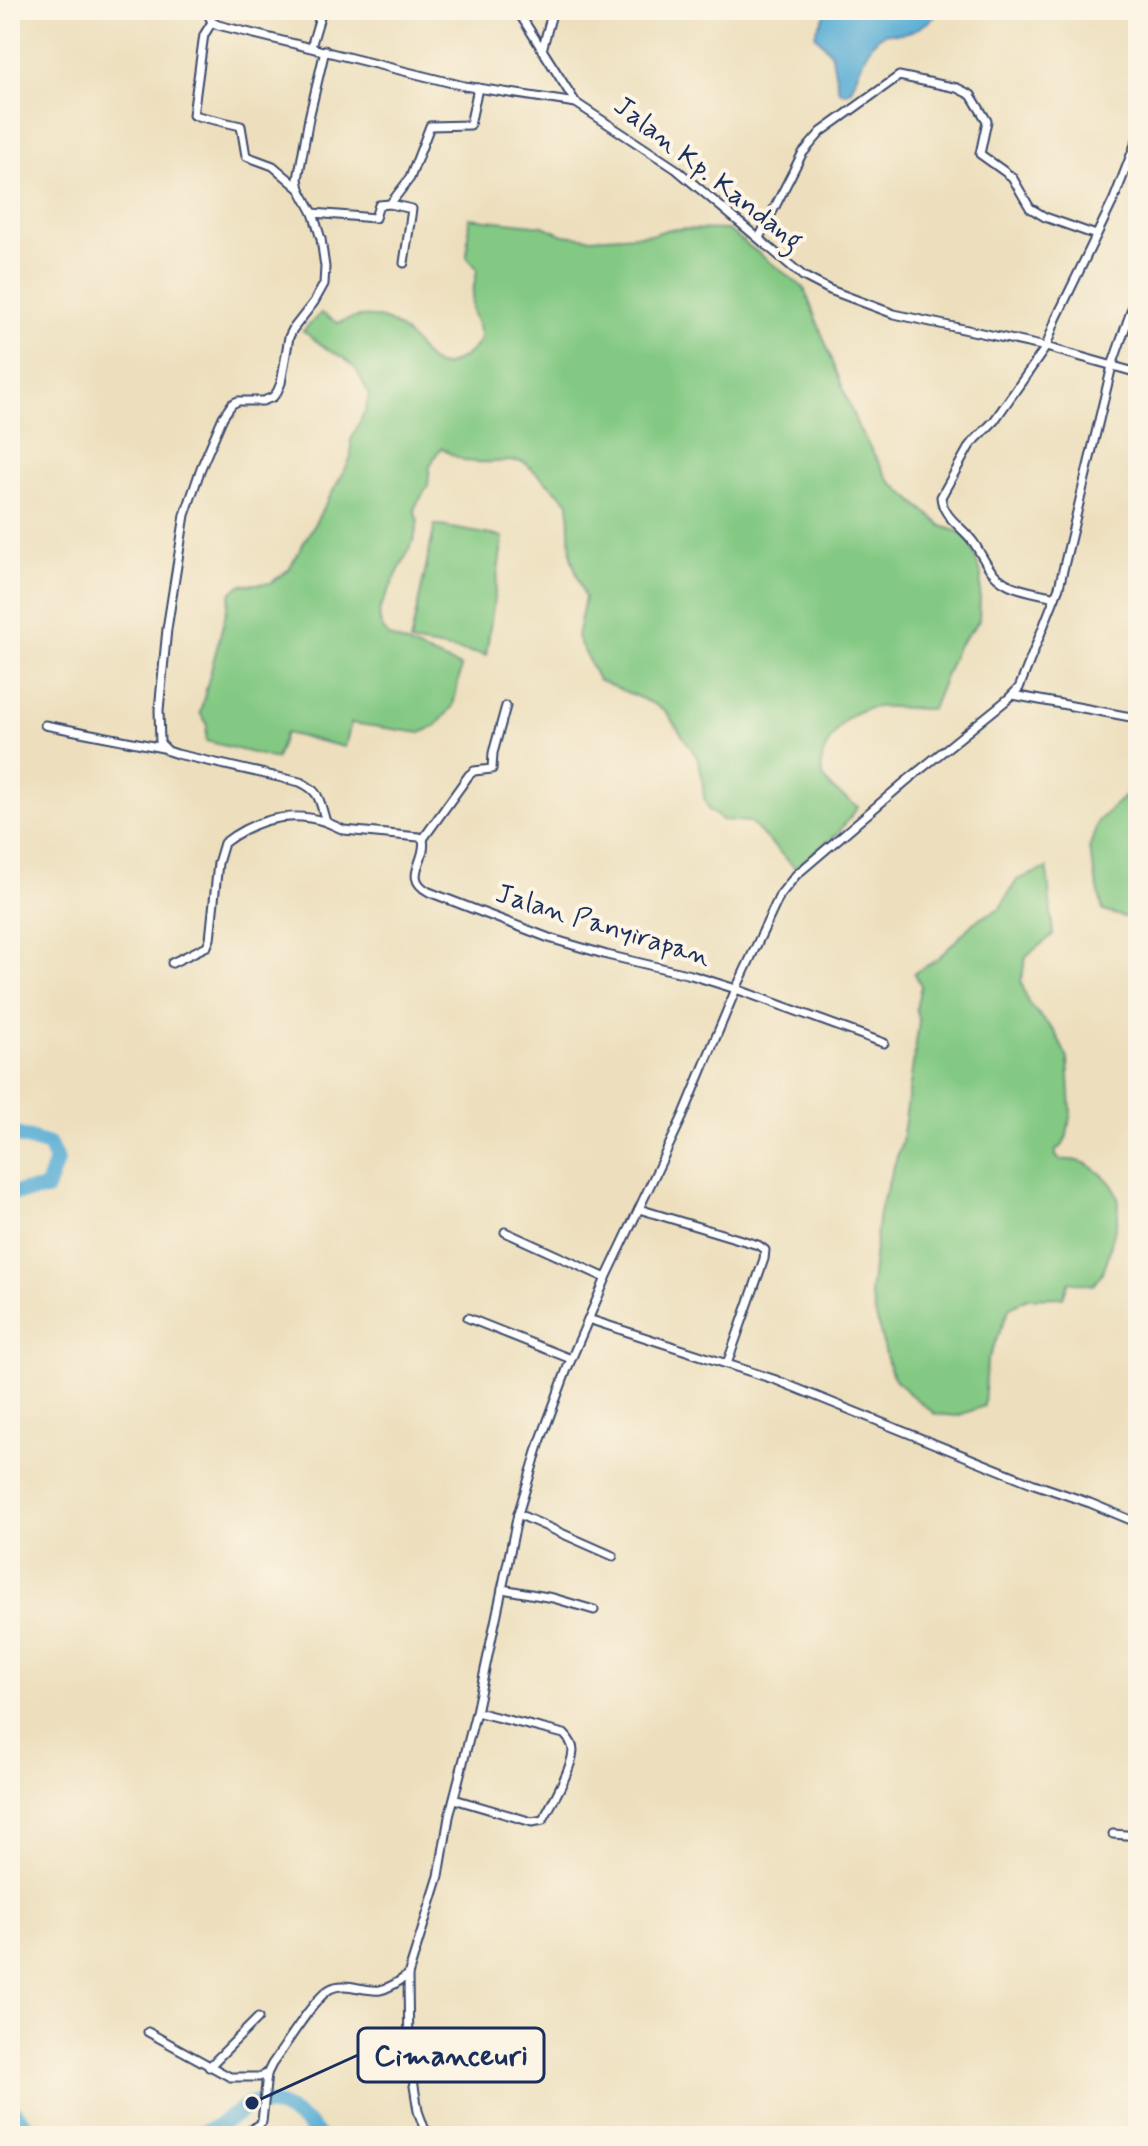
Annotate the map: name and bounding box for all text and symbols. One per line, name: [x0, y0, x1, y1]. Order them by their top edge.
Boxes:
street label: Jalan Kp. Kandang: [604, 88, 810, 262]
street label: Jalan Panyirapan: [491, 876, 715, 976]
callout: Cimanceuri: [358, 2028, 544, 2082]
text: Cimanceuri: [374, 2037, 528, 2076]

